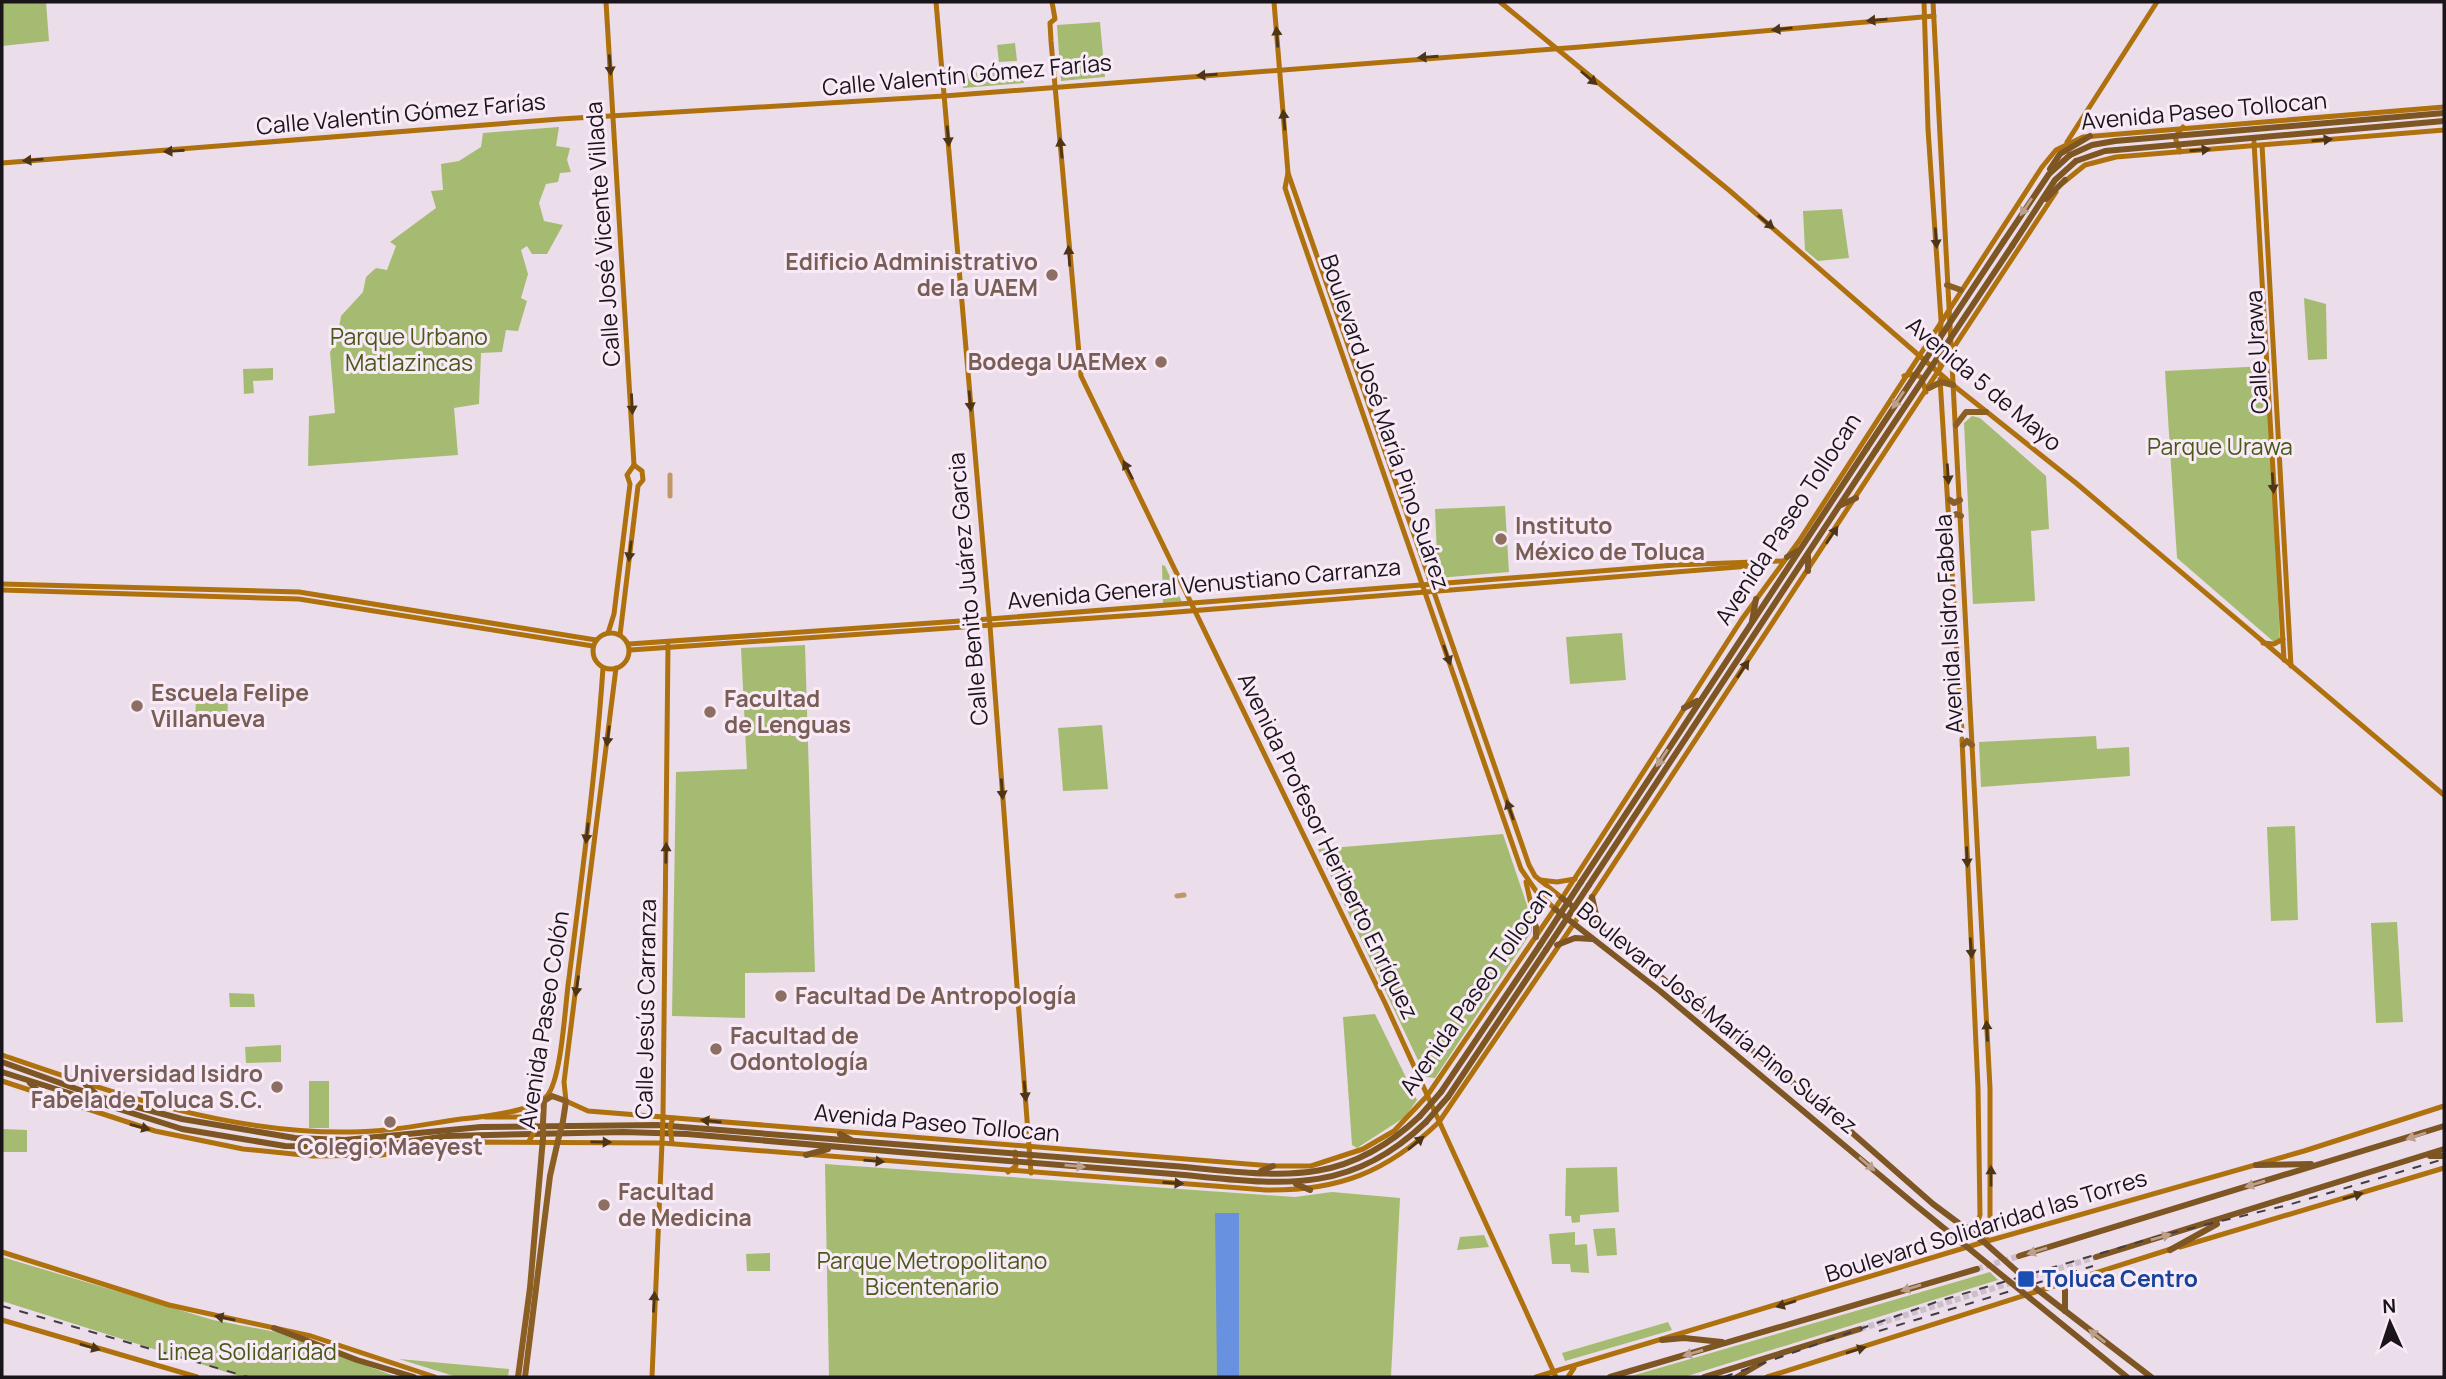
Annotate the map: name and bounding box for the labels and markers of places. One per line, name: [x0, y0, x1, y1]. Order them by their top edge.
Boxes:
place label: Edificio Administrativo de la UAEM: [785, 245, 1038, 303]
marker: Edificio Administrativo de la UAEM: [1044, 267, 1060, 283]
place label: Bodega UAEMex: [968, 345, 1147, 377]
marker: Bodega UAEMex: [1153, 354, 1169, 370]
place label: Instituto México de Toluca: [1515, 509, 1705, 567]
marker: Instituto México de Toluca: [1493, 531, 1509, 547]
place label: Escuela Felipe Villanueva: [151, 676, 309, 734]
place label: Facultad de Lenguas: [724, 682, 851, 740]
marker: Escuela Felipe Villanueva: [129, 698, 145, 714]
marker: Facultad de Lenguas: [702, 704, 718, 720]
place label: Facultad De Antropología: [795, 979, 1076, 1011]
marker: Facultad De Antropología: [773, 988, 789, 1004]
place label: Facultad de Odontología: [730, 1019, 868, 1077]
marker: Facultad de Odontología: [708, 1041, 724, 1057]
place label: Universidad Isidro Fabela de Toluca S.C.: [31, 1057, 263, 1115]
marker: Universidad Isidro Fabela de Toluca S.C.: [269, 1079, 285, 1095]
marker: Colegio Maeyest: [382, 1114, 398, 1130]
place label: Colegio Maeyest: [297, 1130, 483, 1162]
place label: Facultad de Medicina: [618, 1175, 752, 1233]
marker: Facultad de Medicina: [596, 1197, 612, 1213]
place label: Toluca Centro: [2042, 1262, 2198, 1294]
marker: Toluca Centro: [2016, 1269, 2036, 1289]

